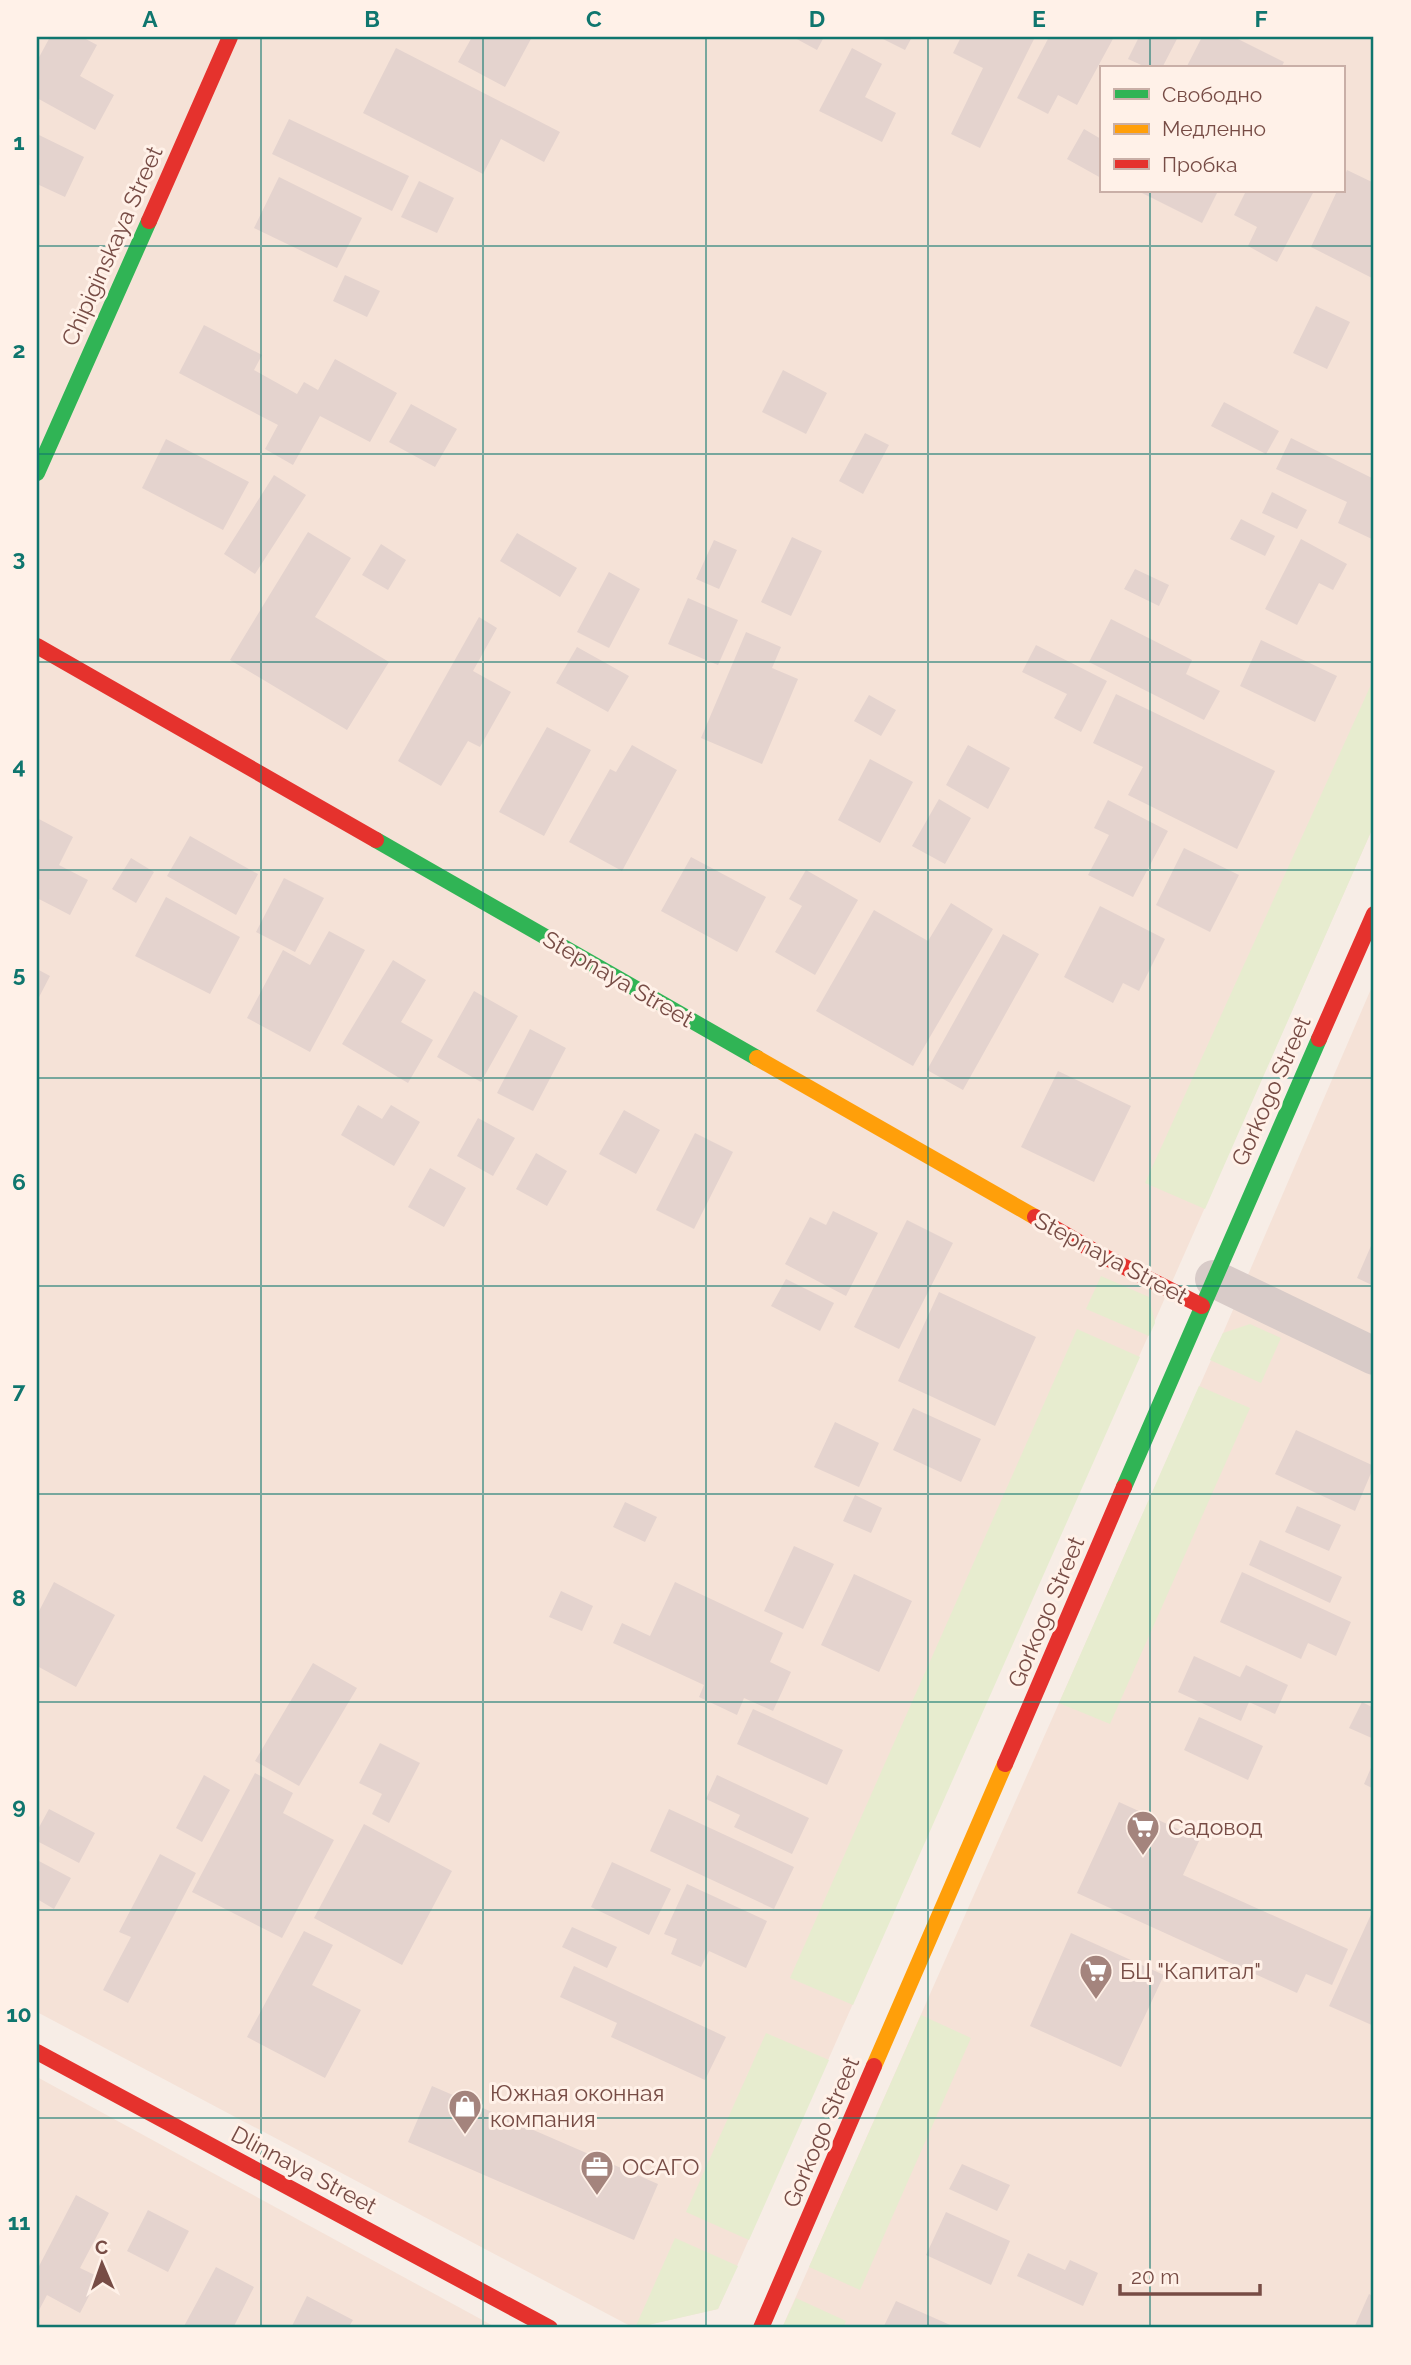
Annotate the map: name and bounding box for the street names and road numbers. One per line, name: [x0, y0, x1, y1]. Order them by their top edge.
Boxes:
street label: Chipiginskaya Street: [55, 141, 168, 350]
street label: Stepnaya Street: [538, 925, 698, 1033]
street label: Gorkogo Street: [1225, 1011, 1316, 1170]
street label: Stepnaya Street: [1030, 1206, 1192, 1309]
street label: Gorkogo Street: [1002, 1532, 1090, 1691]
street label: Gorkogo Street: [777, 2052, 865, 2211]
street label: Dlinnaya Street: [227, 2120, 382, 2219]

